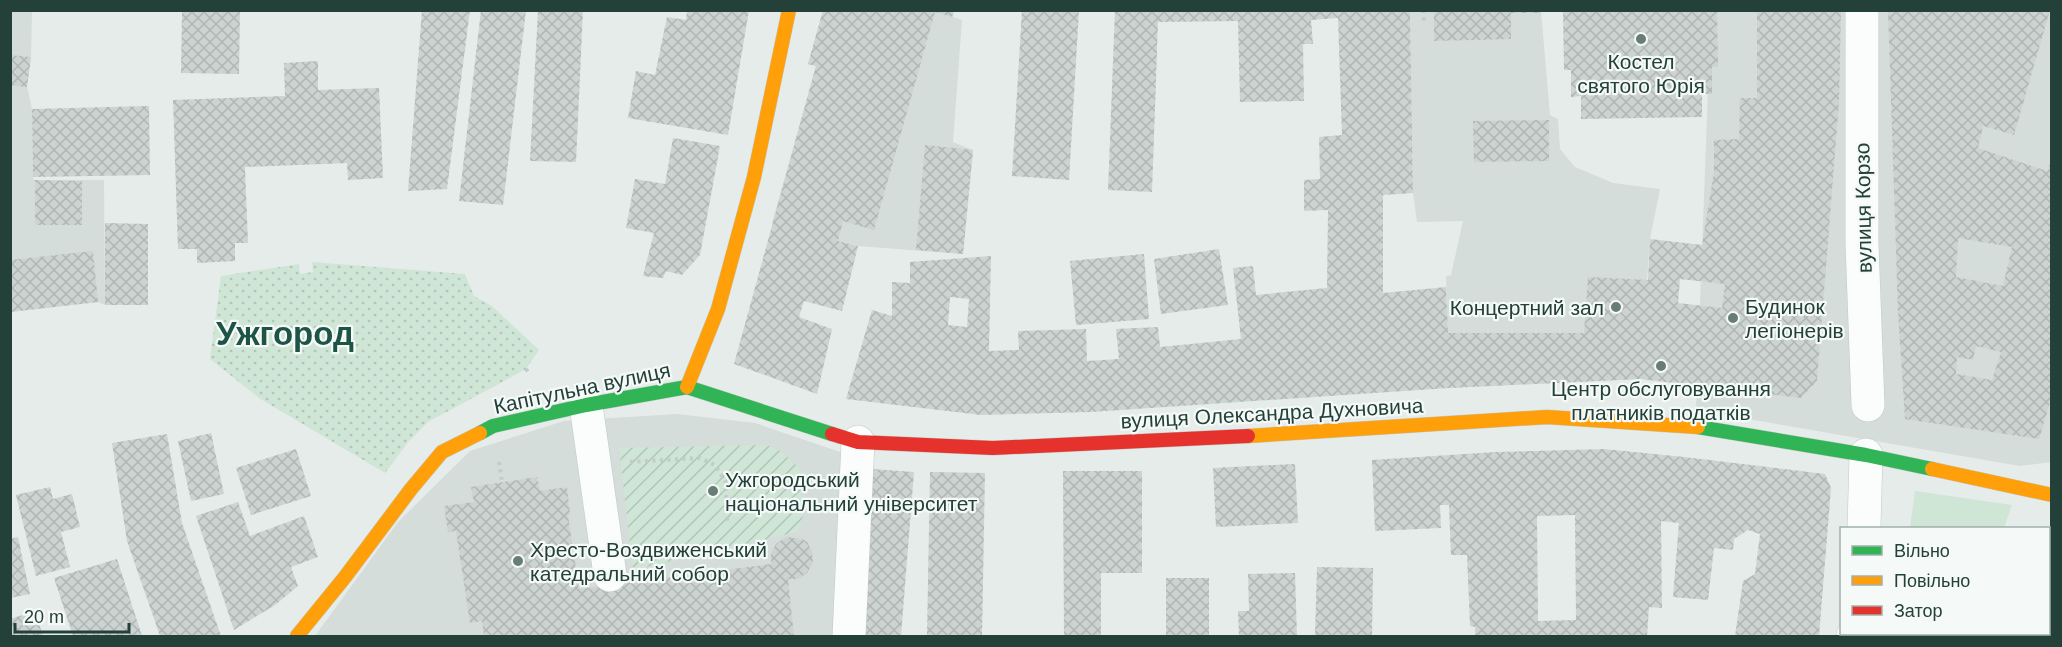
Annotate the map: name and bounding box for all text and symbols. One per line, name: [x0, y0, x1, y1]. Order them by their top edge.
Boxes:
marker: Костел святого Юрія: [1634, 32, 1648, 46]
place label: Костел святого Юрія: [1577, 50, 1705, 97]
street label: вулиця Корзо: [1850, 143, 1876, 273]
place label: Будинок легіонерів: [1745, 295, 1844, 342]
place label: Концертний зал: [1450, 296, 1604, 319]
marker: Концертний зал: [1609, 300, 1623, 314]
marker: Будинок легіонерів: [1726, 311, 1740, 325]
district label: Ужгород: [216, 315, 354, 352]
street label: Капітульна вулиця: [491, 358, 673, 418]
marker: Центр обслуговування платників податків: [1654, 359, 1668, 373]
place label: Центр обслуговування платників податків: [1551, 377, 1771, 424]
street label: вулиця Олександра Духновича: [1120, 394, 1424, 432]
place label: Ужгородський національний університет: [725, 468, 978, 515]
marker: Ужгородський національний університет: [706, 484, 720, 498]
legend: [1840, 527, 2050, 635]
place label: Хресто-Воздвиженський катедральний собор: [530, 538, 767, 585]
text: Вільно: [1894, 541, 1950, 561]
marker: Хресто-Воздвиженський катедральний собор: [511, 554, 525, 568]
text: Повільно: [1894, 571, 1970, 591]
scale bar: [15, 596, 129, 634]
text: Затор: [1894, 601, 1943, 621]
text: 20 m: [24, 607, 64, 627]

